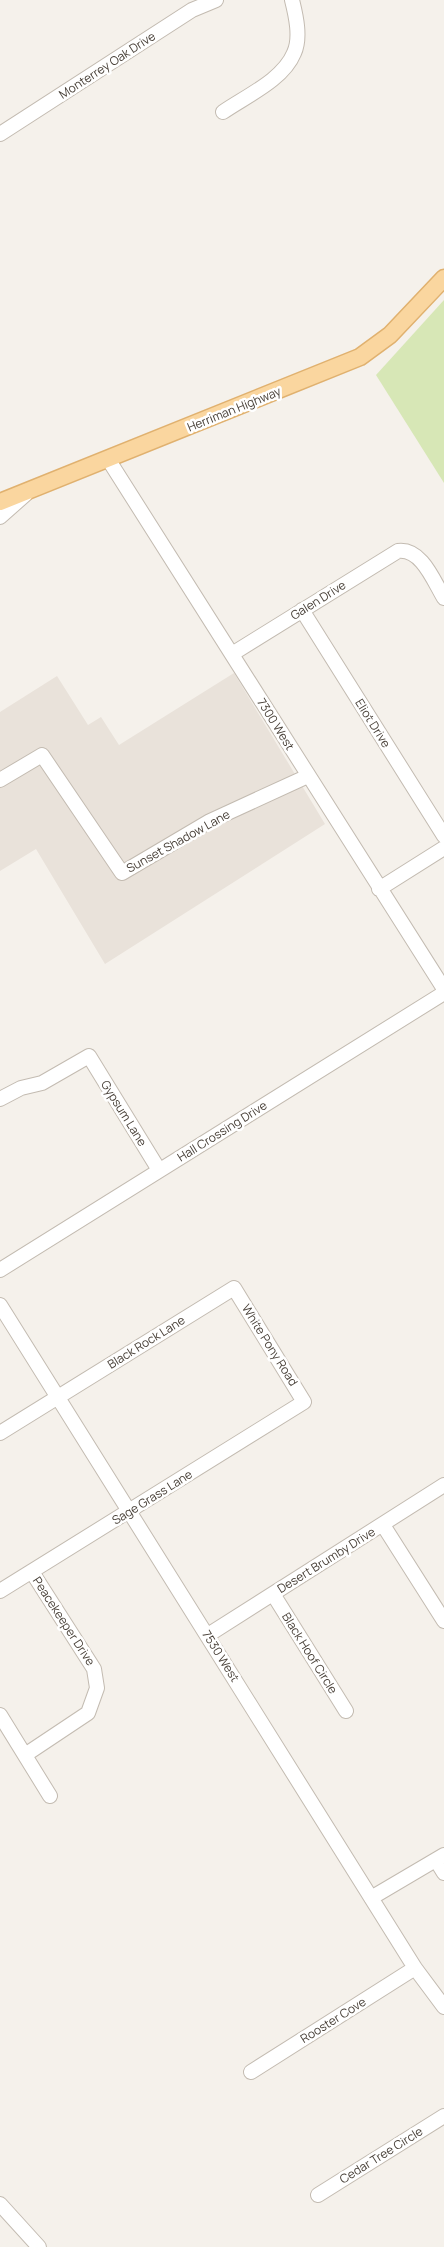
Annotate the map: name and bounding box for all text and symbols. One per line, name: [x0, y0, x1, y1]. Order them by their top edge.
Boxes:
street label: Monterrey Oak Drive: [55, 27, 159, 103]
street label: Herriman Highway: [185, 382, 284, 436]
street label: Galen Drive: [287, 576, 349, 624]
street label: 7300 West: [253, 695, 299, 753]
street label: Eliot Drive: [351, 695, 395, 751]
street label: Sunset Shadow Lane: [123, 805, 233, 877]
street label: Gypsum Lane: [97, 1077, 151, 1149]
street label: Hall Crossing Drive: [174, 1097, 270, 1165]
street label: White Pony Road: [238, 1301, 302, 1389]
street label: Black Rock Lane: [104, 1311, 188, 1373]
street label: Sage Grass Lane: [109, 1465, 195, 1529]
street label: Desert Brumby Drive: [274, 1523, 378, 1597]
street label: Peacekeeper Drive: [29, 1573, 99, 1669]
street label: Black Hoof Circle: [278, 1609, 342, 1697]
street label: 7530 West: [198, 1627, 244, 1685]
street label: Rooster Cove: [297, 1993, 369, 2047]
street label: Cedar Tree Circle: [336, 2123, 426, 2187]

